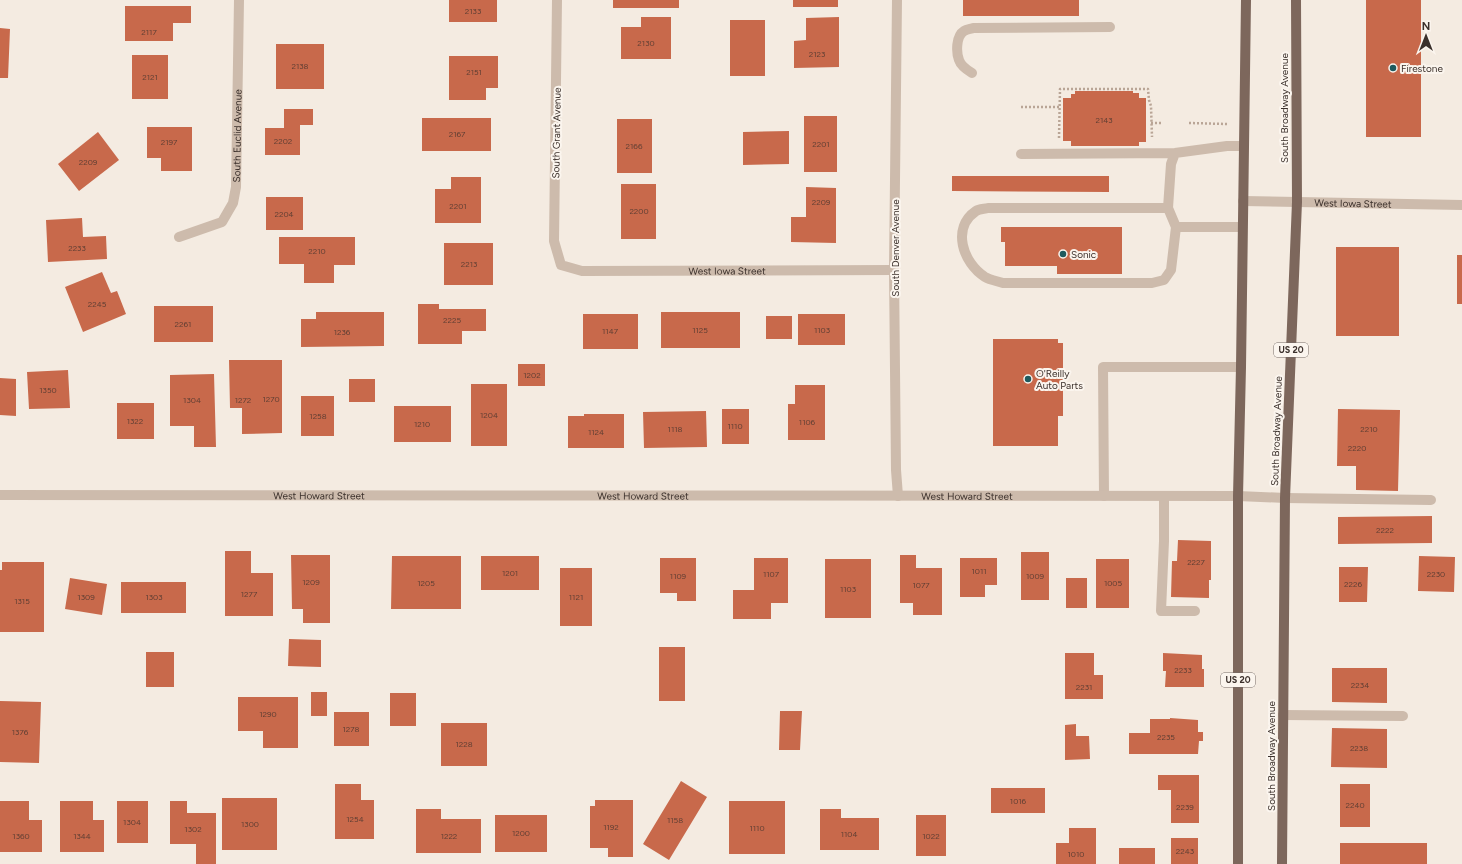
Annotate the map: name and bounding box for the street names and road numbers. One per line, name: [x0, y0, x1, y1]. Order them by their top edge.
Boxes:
street label: South Broadway Avenue: [1278, 53, 1291, 163]
street label: South Grant Avenue: [549, 87, 564, 179]
street label: South Euclid Avenue: [230, 89, 245, 182]
street label: West Iowa Street: [1314, 196, 1392, 211]
street label: South Denver Avenue: [889, 199, 902, 297]
street label: West Iowa Street: [688, 264, 766, 278]
road number: US 20: [1274, 343, 1308, 357]
street label: South Broadway Avenue: [1268, 375, 1285, 486]
street label: West Howard Street: [273, 489, 365, 502]
street label: West Howard Street: [597, 489, 689, 503]
street label: West Howard Street: [921, 490, 1013, 503]
road number: US 20: [1221, 673, 1255, 687]
street label: South Broadway Avenue: [1265, 701, 1278, 811]

